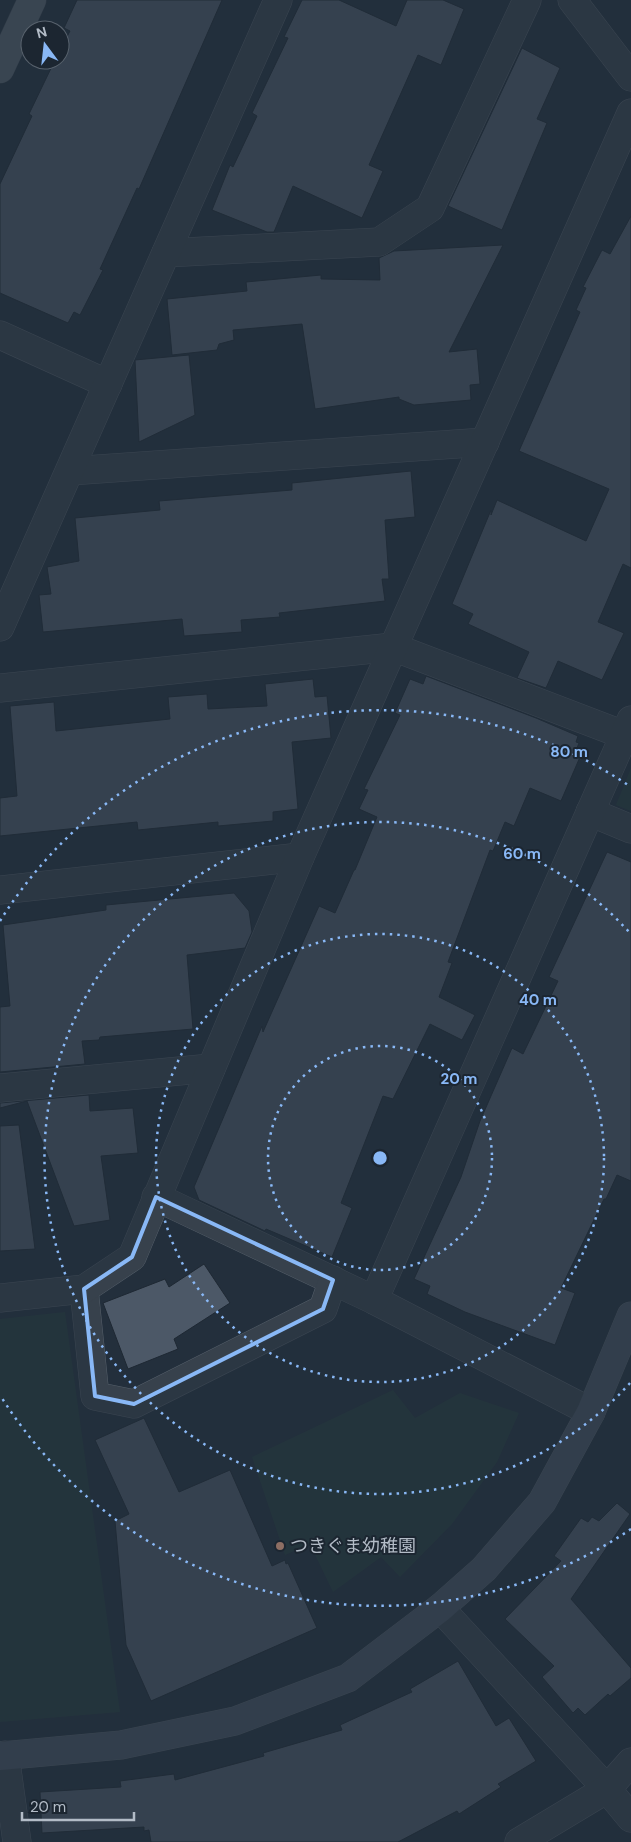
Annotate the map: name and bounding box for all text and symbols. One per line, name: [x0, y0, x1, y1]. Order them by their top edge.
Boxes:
north arrow: [20, 20, 70, 70]
text: N: [34, 22, 49, 42]
text: 80 m: [550, 742, 588, 762]
text: 60 m: [503, 844, 541, 864]
text: 40 m: [519, 990, 557, 1010]
text: 20 m: [441, 1069, 477, 1089]
centre of rings: [371, 1149, 389, 1167]
place label: つきぐま幼稚園: [290, 1534, 416, 1558]
marker: つきぐま幼稚園: [274, 1540, 286, 1552]
scale bar: [22, 1790, 135, 1822]
text: 20 m: [30, 1797, 66, 1817]

